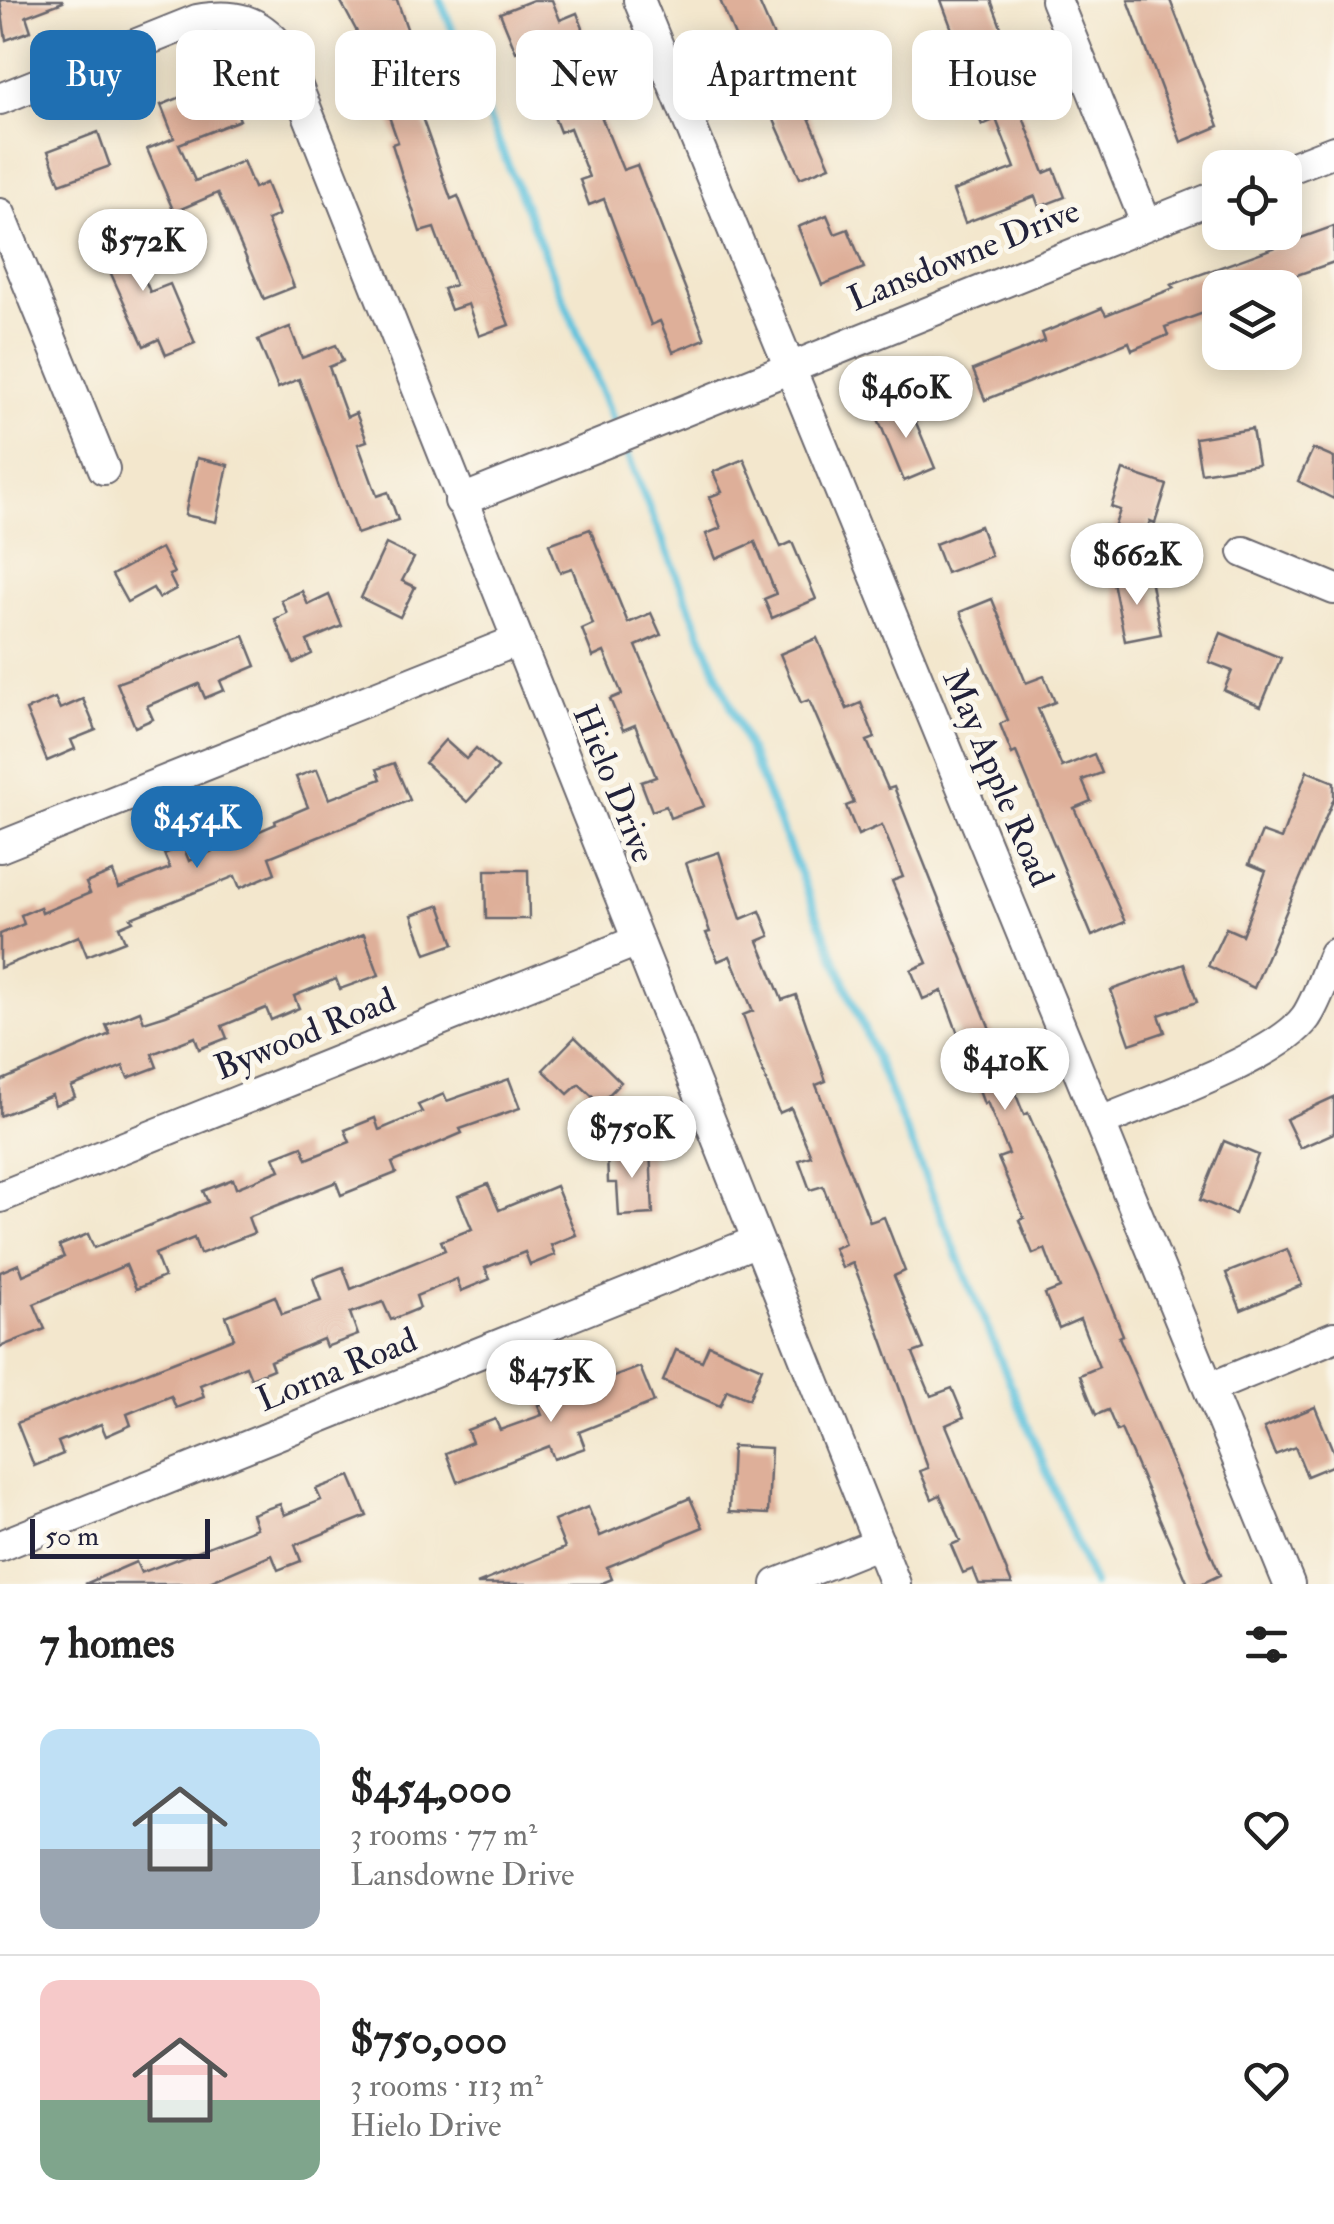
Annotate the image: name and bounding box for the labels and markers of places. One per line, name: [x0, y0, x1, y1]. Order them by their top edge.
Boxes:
pin: $572K: [73, 209, 213, 294]
pin: $460K: [836, 356, 976, 441]
pin: $662K: [1067, 523, 1207, 608]
pin: $454K: [127, 786, 267, 871]
pin: $410K: [935, 1028, 1075, 1113]
pin: $750K: [562, 1096, 702, 1181]
pin: $475K: [481, 1340, 621, 1425]

